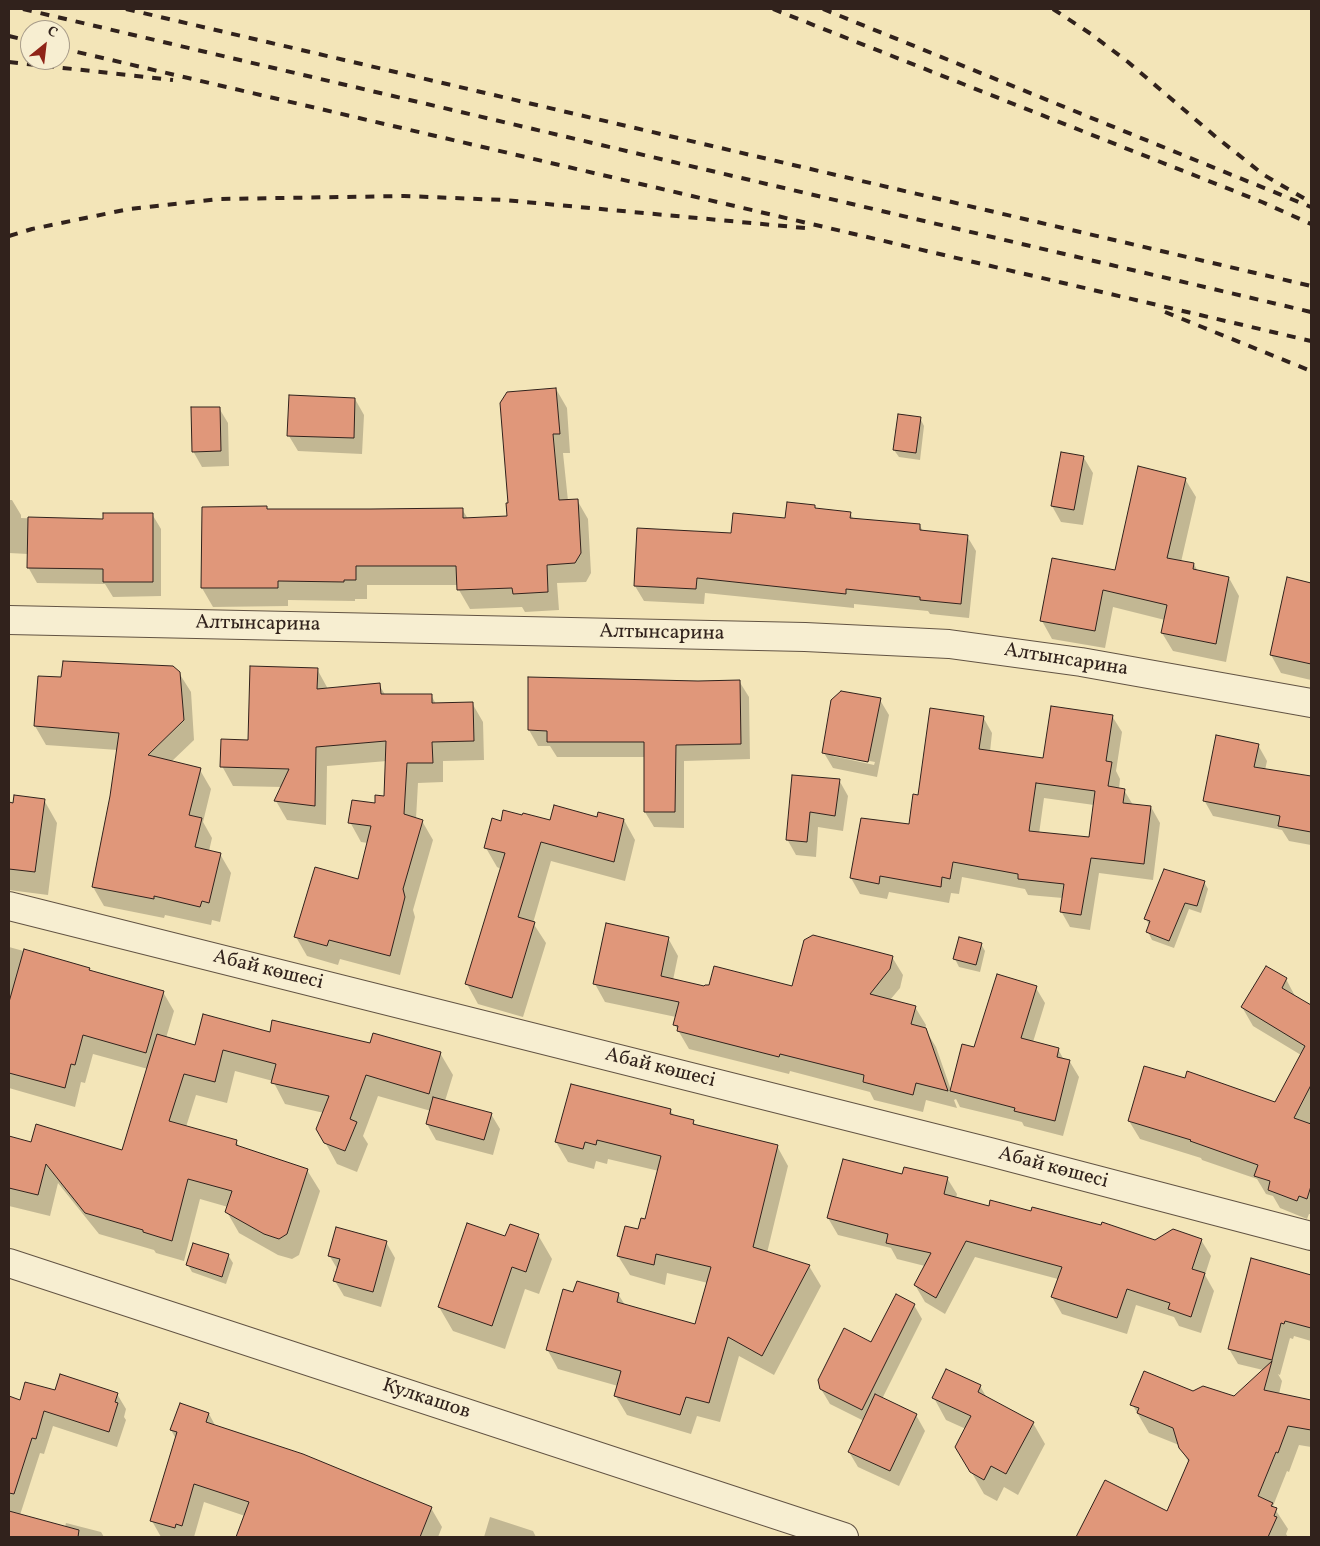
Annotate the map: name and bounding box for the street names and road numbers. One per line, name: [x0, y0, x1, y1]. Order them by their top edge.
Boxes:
street label: Алтынсарина: [195, 612, 321, 638]
street label: Алтынсарина: [599, 621, 725, 647]
street label: Алтынсарина: [1002, 639, 1130, 683]
street label: Абай көшесі: [210, 946, 326, 996]
street label: Абай көшесі: [602, 1044, 718, 1094]
street label: Абай көшесі: [995, 1143, 1111, 1195]
street label: Кулкашов: [379, 1374, 473, 1426]

